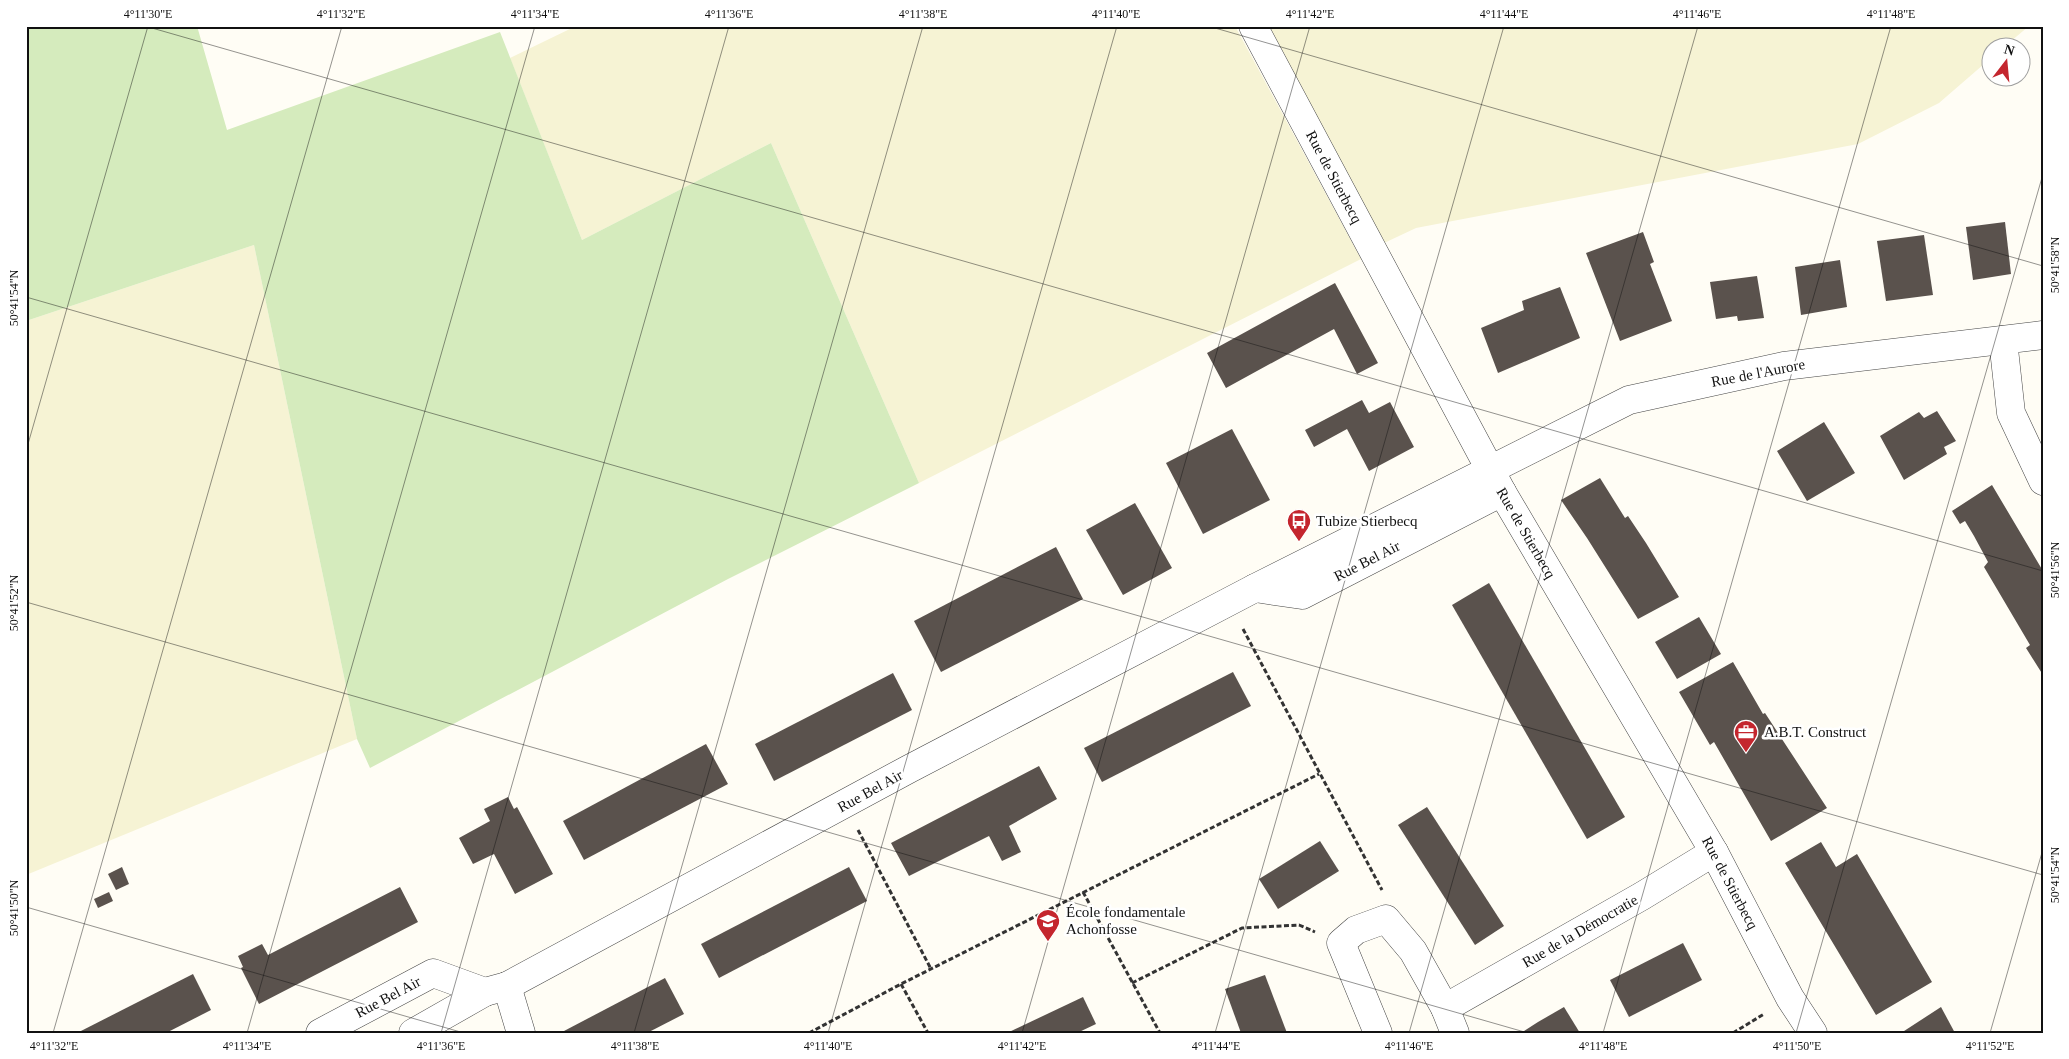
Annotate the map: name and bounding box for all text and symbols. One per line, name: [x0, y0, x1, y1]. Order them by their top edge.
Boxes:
text: 4°11'30"E: [124, 7, 172, 21]
text: 4°11'32"E: [317, 7, 365, 21]
text: 4°11'34"E: [511, 7, 559, 21]
text: 4°11'36"E: [705, 7, 753, 21]
text: 4°11'38"E: [899, 7, 947, 21]
text: 4°11'40"E: [1092, 7, 1140, 21]
text: 4°11'42"E: [1286, 7, 1334, 21]
text: 4°11'44"E: [1480, 7, 1528, 21]
text: 4°11'46"E: [1673, 7, 1721, 21]
text: 4°11'48"E: [1867, 7, 1915, 21]
north arrow: [1982, 38, 2032, 88]
text: N: [2003, 41, 2016, 59]
street label: Rue de Stierbecq: [1303, 128, 1365, 226]
text: 50°41'58"N: [2048, 236, 2062, 293]
text: 50°41'54"N: [7, 269, 21, 326]
street label: Rue de l'Aurore: [1710, 356, 1807, 390]
street label: Rue de Stierbecq: [1493, 485, 1559, 582]
bus stop icon: Tubize Stierbecq: [1286, 508, 1312, 542]
place label: Tubize Stierbecq: [1316, 513, 1418, 529]
street label: Rue Bel Air: [1331, 538, 1403, 584]
text: 50°41'56"N: [2048, 541, 2062, 598]
text: 50°41'52"N: [7, 574, 21, 631]
office icon: A.B.T. Construct: [1733, 719, 1759, 753]
place label: A.B.T. Construct: [1764, 724, 1867, 740]
street label: Rue Bel Air: [835, 767, 905, 815]
street label: Rue de Stierbecq: [1699, 834, 1761, 932]
text: 50°41'54"N: [2048, 846, 2062, 903]
text: 50°41'50"N: [7, 879, 21, 936]
street label: Rue de la Démocratie: [1520, 891, 1641, 971]
place label: École fondamentale Achonfosse: [1066, 904, 1186, 937]
school or university icon: École fondamentale Achonfosse: [1035, 908, 1061, 942]
street label: Rue Bel Air: [353, 973, 423, 1021]
text: 4°11'32"E: [30, 1039, 78, 1053]
text: 4°11'34"E: [223, 1039, 271, 1053]
text: 4°11'36"E: [417, 1039, 465, 1053]
text: 4°11'38"E: [611, 1039, 659, 1053]
text: 4°11'40"E: [804, 1039, 852, 1053]
text: 4°11'42"E: [998, 1039, 1046, 1053]
text: 4°11'44"E: [1192, 1039, 1240, 1053]
text: 4°11'46"E: [1385, 1039, 1433, 1053]
text: 4°11'48"E: [1579, 1039, 1627, 1053]
text: 4°11'50"E: [1773, 1039, 1821, 1053]
text: 4°11'52"E: [1966, 1039, 2014, 1053]

